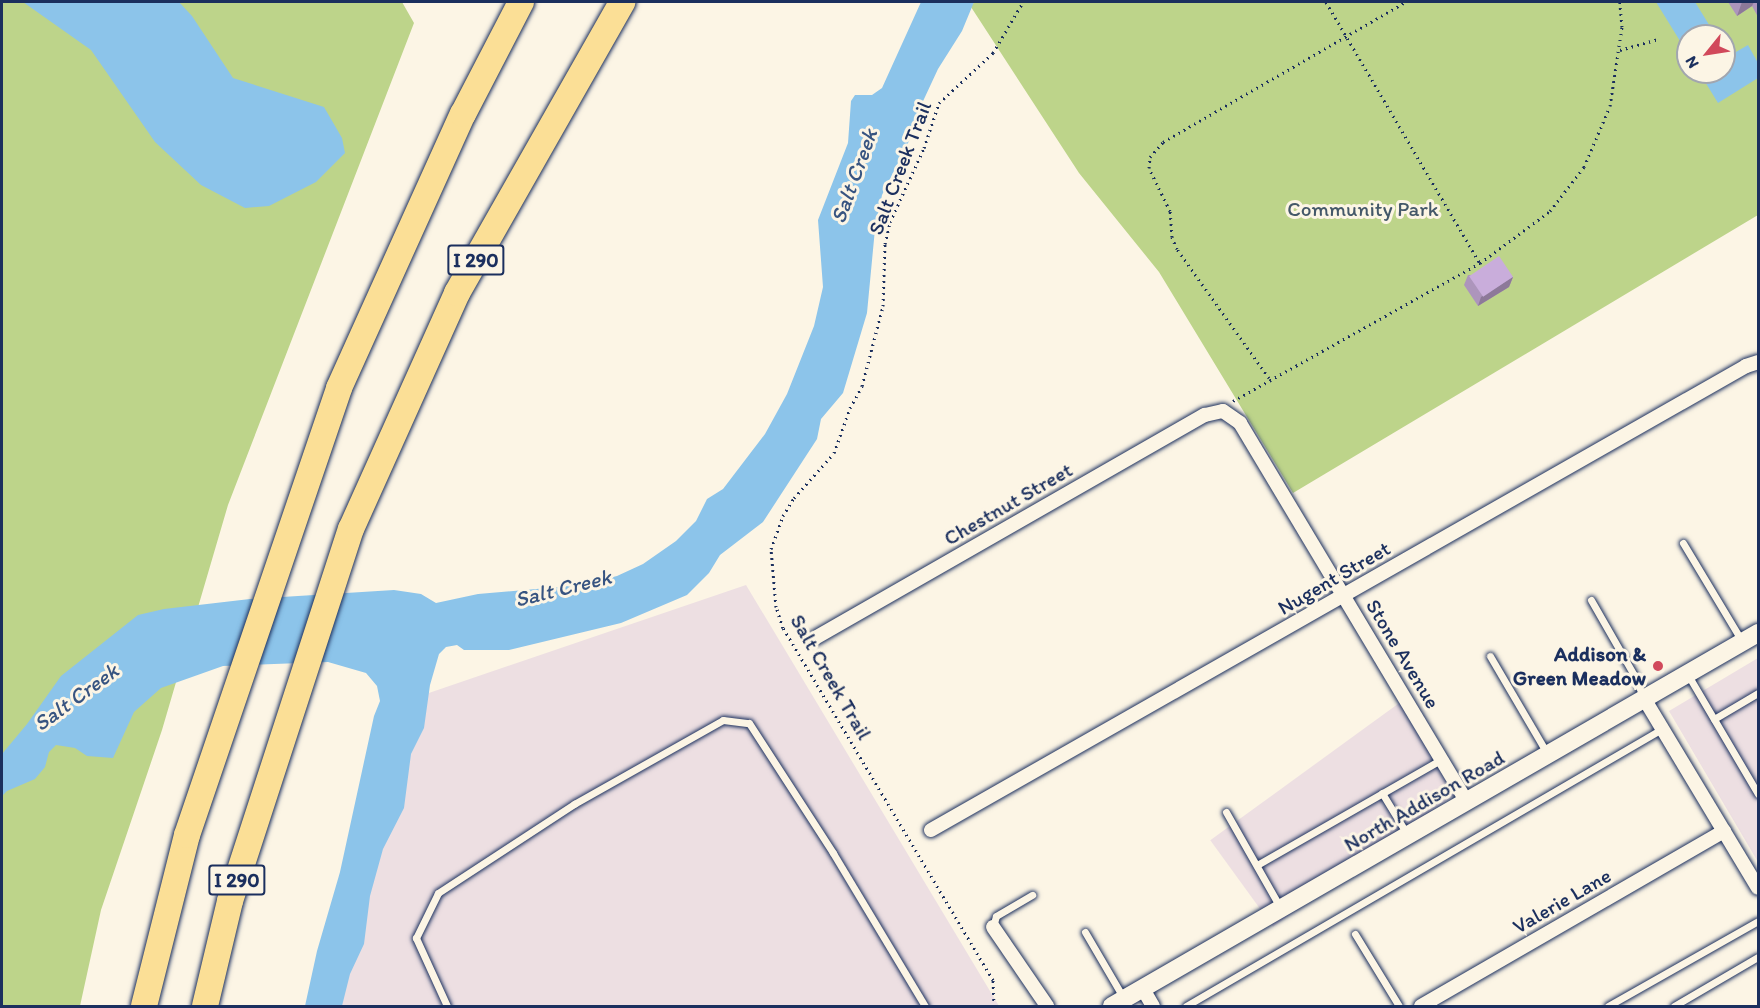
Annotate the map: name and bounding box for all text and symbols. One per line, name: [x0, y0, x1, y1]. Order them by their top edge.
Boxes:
north arrow: [1676, 24, 1736, 84]
text: N: [1681, 53, 1703, 72]
street label: Salt Creek Trail: [863, 99, 937, 237]
water label: Salt Creek: [825, 125, 883, 227]
park label: Community Park: [1287, 196, 1439, 222]
road number: I 290: [446, 243, 506, 277]
street label: Chestnut Street: [940, 457, 1076, 551]
street label: Nugent Street: [1273, 536, 1395, 620]
water label: Salt Creek: [512, 563, 614, 613]
street label: Stone Avenue: [1361, 595, 1445, 713]
street label: Salt Creek Trail: [785, 610, 877, 744]
place label: Addison & Green Meadow: [1514, 641, 1646, 691]
water label: Salt Creek: [29, 657, 123, 737]
marker: Addison & Green Meadow: [1651, 659, 1665, 673]
street label: North Addison Road: [1339, 745, 1509, 857]
road number: I 290: [207, 863, 267, 897]
street label: Valerie Lane: [1508, 863, 1616, 939]

